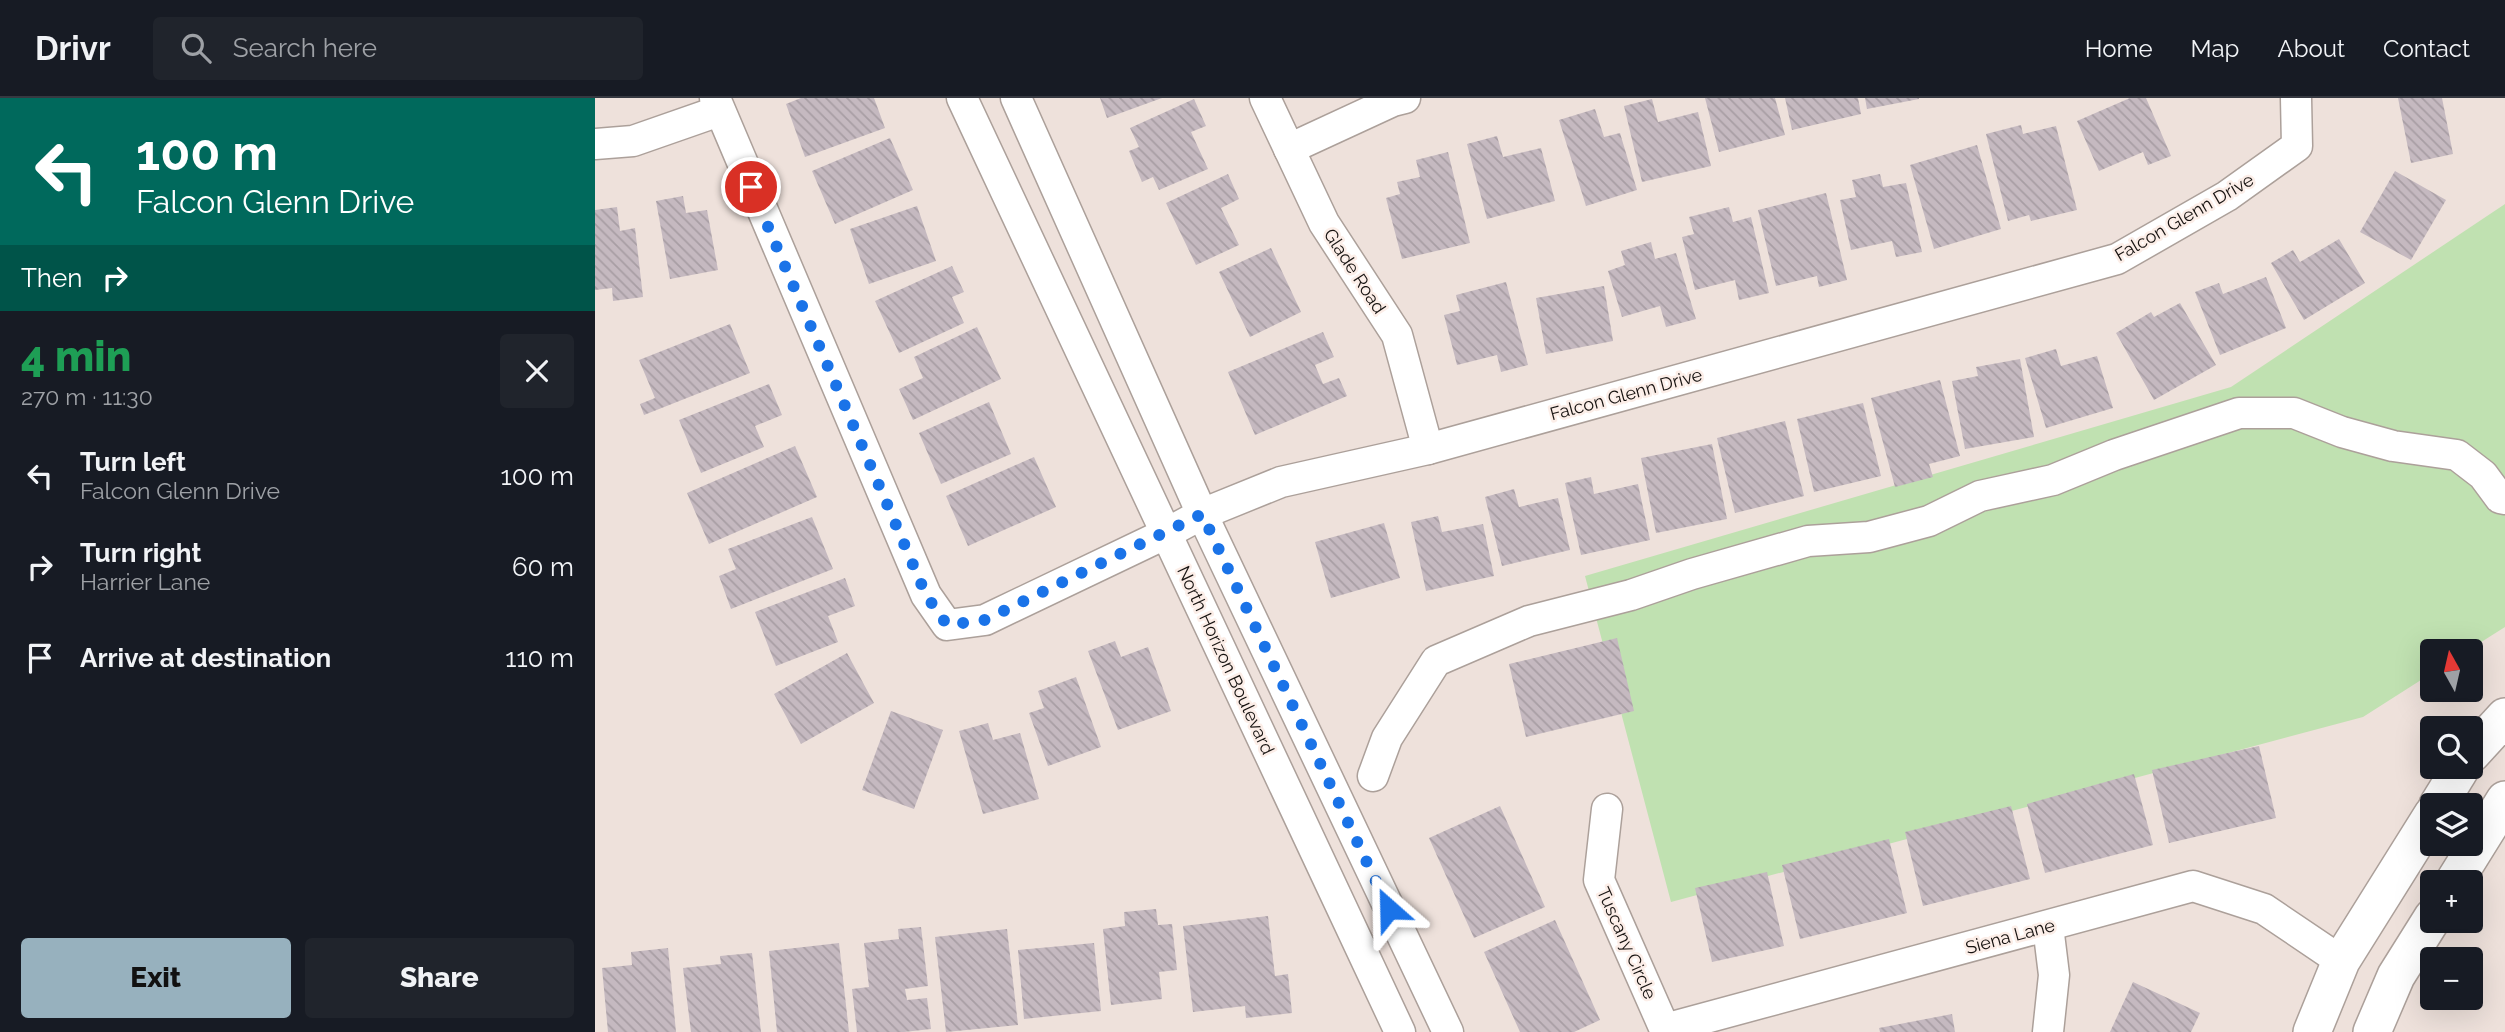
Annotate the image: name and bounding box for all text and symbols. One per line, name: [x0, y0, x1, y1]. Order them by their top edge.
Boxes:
search box: [153, 17, 643, 80]
text: Drivr: [35, 29, 111, 68]
icon: search: [177, 29, 215, 67]
text: Search here: [233, 33, 377, 63]
text: Home: [2085, 34, 2153, 63]
text: Map: [2191, 34, 2239, 63]
text: About: [2277, 34, 2345, 63]
text: Contact: [2383, 34, 2470, 63]
text: 100 m: [136, 124, 278, 181]
icon: left: [21, 126, 112, 217]
pin: [721, 157, 781, 217]
icon: arrive: [732, 168, 770, 206]
street label: Falcon Glenn Drive: [2111, 169, 2257, 265]
text: Falcon Glenn Drive: [136, 183, 414, 220]
street label: Glade Road: [1320, 225, 1390, 317]
icon: right: [96, 259, 134, 297]
text: Then: [21, 263, 82, 293]
text: 4 min: [21, 332, 131, 381]
button: close: [500, 334, 574, 408]
street label: Falcon Glenn Drive: [1548, 363, 1705, 424]
text: 270 m · 11:30: [21, 383, 153, 410]
text: Turn left: [80, 447, 186, 477]
icon: left: [21, 457, 59, 495]
text: 100 m: [501, 461, 574, 491]
text: Falcon Glenn Drive: [80, 477, 280, 504]
text: Turn right: [80, 538, 201, 568]
icon: right: [21, 548, 59, 586]
text: 60 m: [512, 552, 574, 582]
street label: North Horizon Boulevard: [1173, 562, 1279, 758]
text: Harrier Lane: [80, 568, 210, 595]
icon: arrive: [21, 639, 59, 677]
north arrow: [2420, 639, 2483, 702]
map controls: [2420, 639, 2483, 1010]
text: Arrive at destination: [80, 643, 331, 673]
text: 110 m: [505, 643, 574, 673]
button: search: [2420, 716, 2483, 779]
button: layers: [2420, 793, 2483, 856]
button: +: [2420, 870, 2483, 933]
position arrow: [1352, 872, 1426, 946]
street label: Tuscany Circle: [1593, 884, 1661, 1003]
street label: Siena Lane: [1963, 914, 2057, 958]
button: Exit: [21, 938, 291, 1018]
button: Share: [305, 938, 574, 1018]
button: −: [2420, 947, 2483, 1010]

